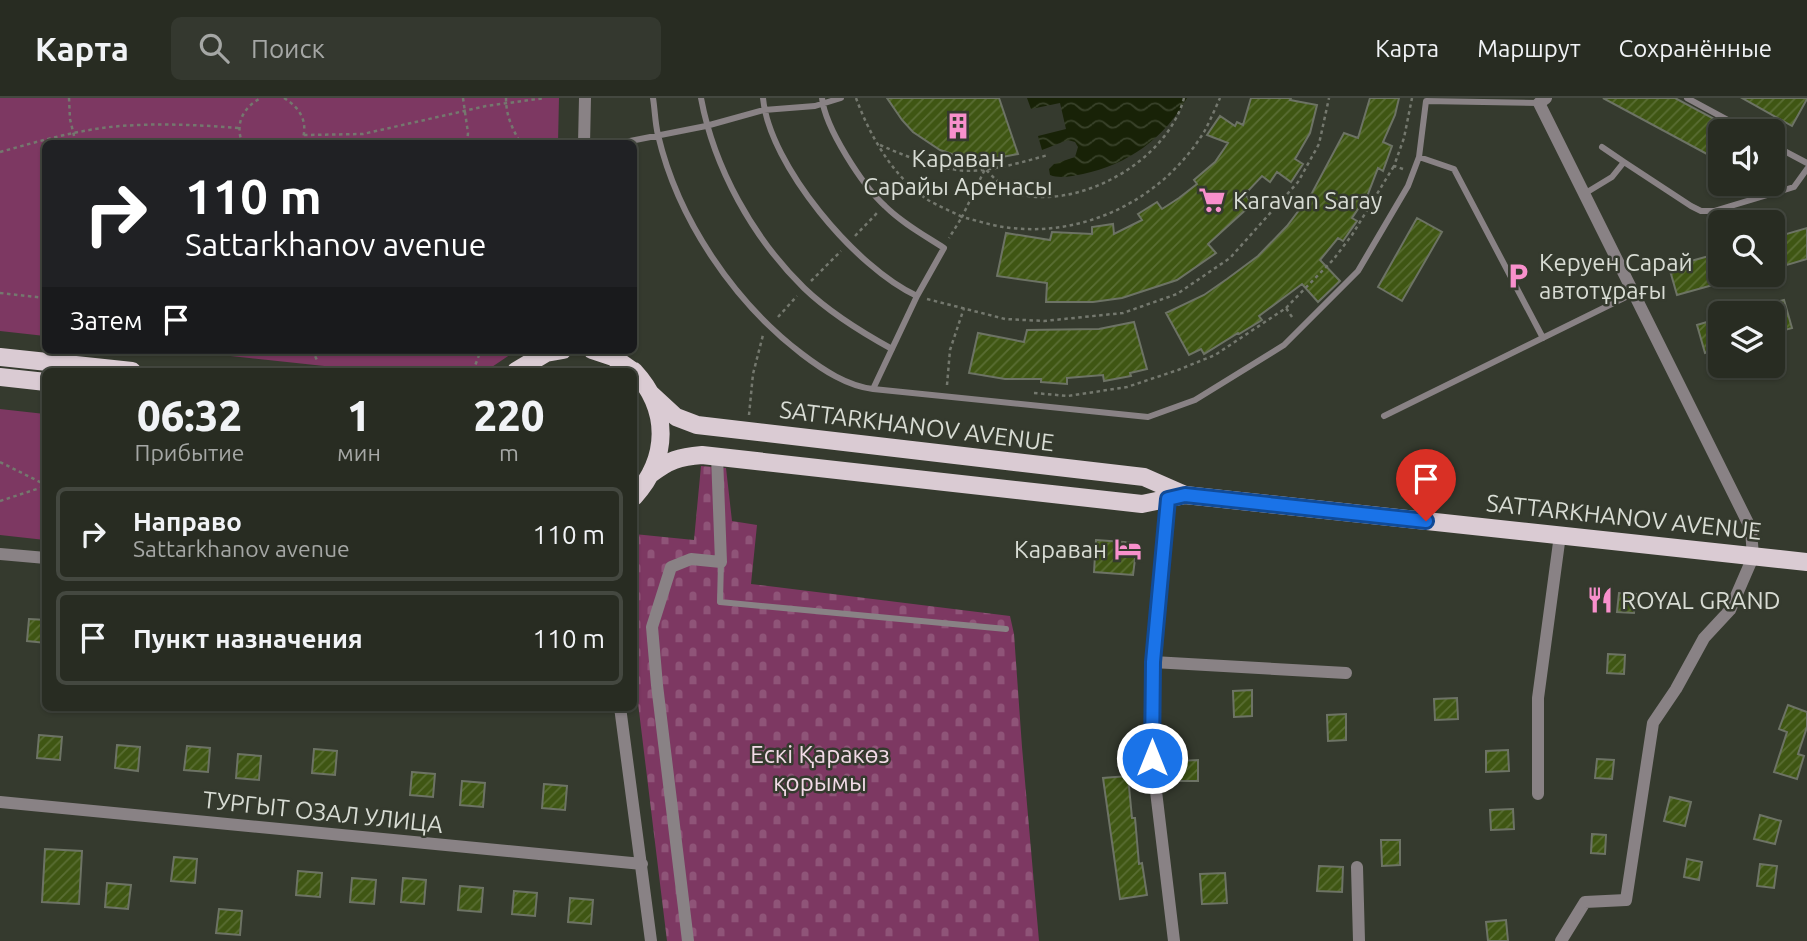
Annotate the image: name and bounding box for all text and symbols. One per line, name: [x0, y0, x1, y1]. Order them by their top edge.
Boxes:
search box: [171, 17, 661, 80]
icon: search: [195, 29, 233, 67]
text: Карта: [35, 30, 129, 67]
text: Поиск: [251, 34, 325, 63]
text: Карта: [1375, 35, 1439, 62]
text: Маршрут: [1477, 35, 1581, 62]
text: Сохранённые: [1619, 35, 1772, 62]
building icon: Караван Сарайы Аренасы: [943, 111, 973, 141]
map controls: [1708, 119, 1785, 378]
button: sound: [1708, 119, 1785, 196]
place label: Караван Сарайы Аренасы: [863, 145, 1053, 200]
icon: right: [70, 168, 161, 259]
text: 110 m: [185, 168, 322, 223]
supermarket icon: Karavan Saray: [1197, 185, 1227, 215]
place label: Karavan Saray: [1233, 187, 1383, 214]
button: search: [1708, 210, 1785, 287]
text: Sattarkhanov avenue: [185, 226, 487, 262]
place label: Керуен Сарай автотұрағы: [1539, 249, 1693, 304]
parking icon: Керуен Сарай автотұрағы: [1503, 261, 1533, 291]
icon: arrive: [157, 301, 195, 339]
button: layers: [1708, 301, 1785, 378]
text: Затем: [70, 306, 143, 335]
text: 06:32: [137, 392, 242, 439]
text: 1: [347, 392, 371, 439]
text: 220: [473, 392, 544, 439]
street label: SATTARKHANOV AVENUE: [778, 396, 1056, 456]
text: Прибытие: [135, 440, 245, 465]
text: мин: [337, 440, 381, 465]
text: m: [499, 440, 519, 465]
pin: [1396, 449, 1456, 521]
icon: arrive: [1407, 460, 1445, 498]
street label: SATTARKHANOV AVENUE: [1485, 489, 1763, 545]
text: Направо: [133, 507, 242, 536]
icon: right: [74, 515, 112, 553]
text: 110 m: [533, 520, 605, 549]
hotel icon: Караван: [1113, 534, 1143, 564]
text: Sattarkhanov avenue: [133, 536, 350, 561]
place label: Караван: [1014, 536, 1107, 563]
restaurant icon: ROYAL GRAND: [1585, 585, 1615, 615]
place label: ROYAL GRAND: [1621, 587, 1781, 614]
icon: arrive: [74, 619, 112, 657]
text: Пункт назначения: [133, 624, 363, 653]
text: 110 m: [533, 624, 605, 653]
position arrow: [1115, 721, 1189, 795]
park label: Ескі Қаракөз қорымы: [750, 741, 890, 796]
street label: ТУРГЫТ ОЗАЛ УЛИЦА: [202, 786, 445, 838]

